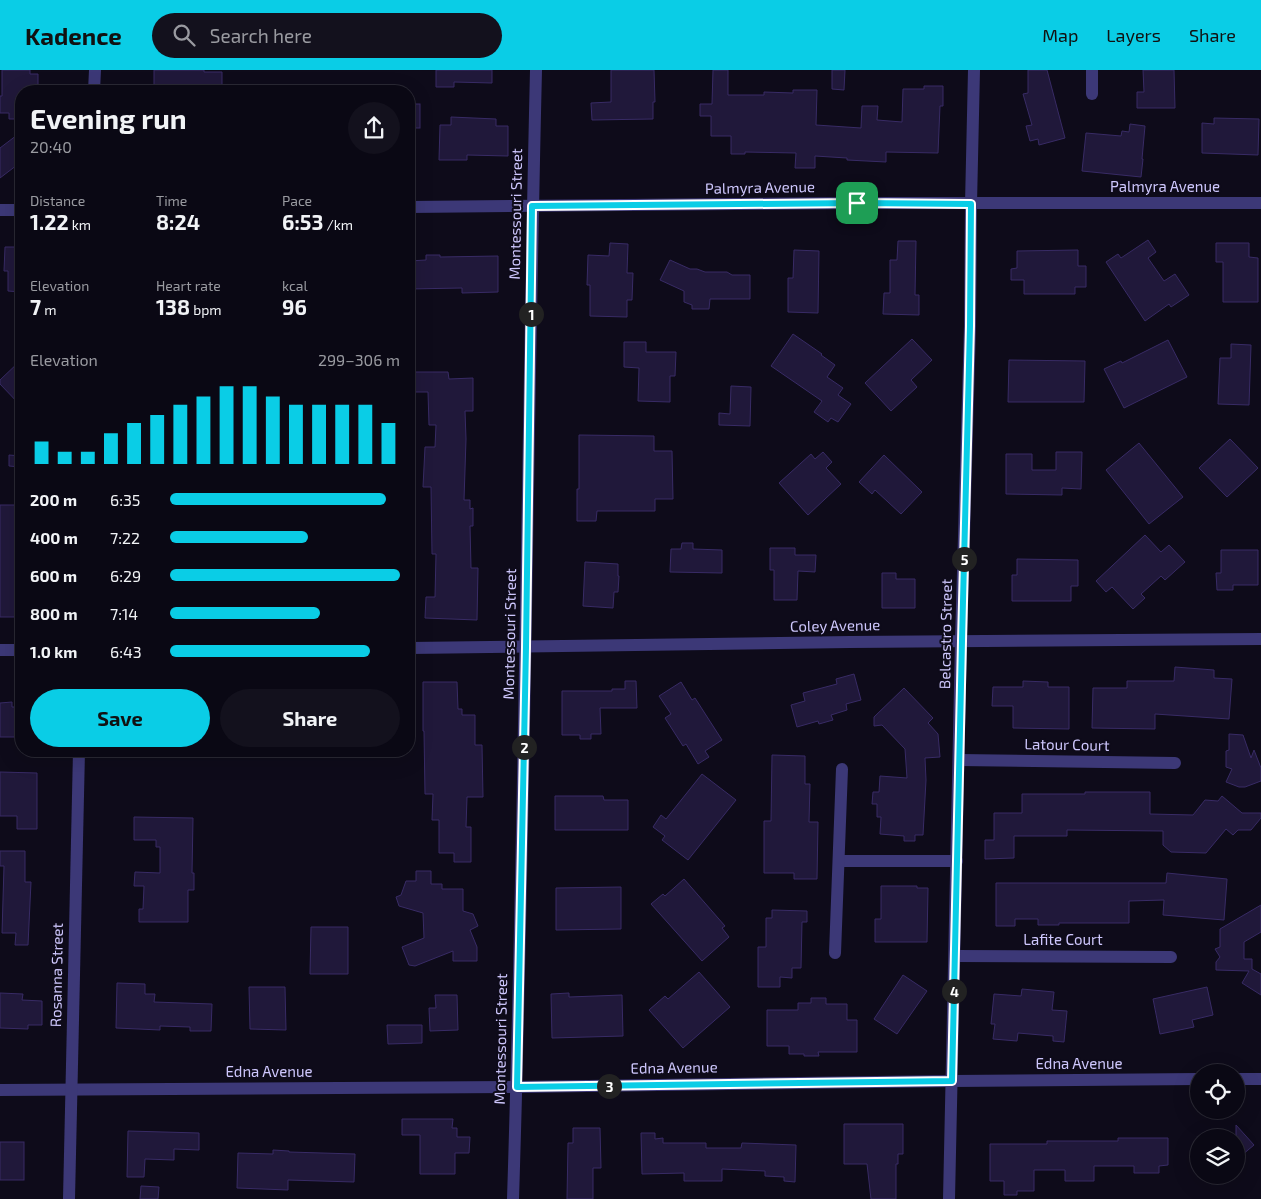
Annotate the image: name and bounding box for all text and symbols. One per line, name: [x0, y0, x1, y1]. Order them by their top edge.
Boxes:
search box: [152, 13, 502, 58]
text: Kadence: [25, 21, 122, 50]
icon: search: [170, 21, 198, 49]
text: Search here: [210, 24, 312, 47]
text: Map: [1042, 24, 1078, 46]
text: Layers: [1106, 24, 1161, 46]
text: Share: [1189, 24, 1236, 46]
text: Evening run: [30, 101, 187, 135]
button: share: [348, 102, 400, 154]
text: 20:40: [30, 137, 72, 156]
street label: Montessouri Street: [505, 148, 525, 280]
street label: Palmyra Avenue: [705, 177, 815, 197]
street label: Palmyra Avenue: [1110, 177, 1220, 195]
pin: [836, 182, 878, 224]
icon: arrive: [843, 189, 871, 217]
text: Distance: [30, 192, 85, 209]
text: Time: [156, 192, 187, 209]
text: Pace: [282, 192, 312, 209]
text: 1.22: [30, 209, 69, 234]
text: 8:24: [156, 209, 200, 234]
text: 6:53: [282, 209, 323, 234]
text: km: [69, 216, 91, 233]
text: /km: [323, 216, 353, 233]
text: Elevation: [30, 277, 89, 294]
text: Heart rate: [156, 277, 221, 294]
text: kcal: [282, 277, 308, 294]
text: 7: [30, 294, 41, 319]
text: 138: [156, 294, 190, 319]
text: 96: [282, 294, 307, 319]
text: m: [41, 301, 56, 318]
text: bpm: [190, 301, 222, 318]
pin: 1: [518, 302, 544, 326]
text: 1: [528, 306, 535, 323]
text: Elevation: [30, 350, 98, 369]
text: 299–306 m: [318, 350, 400, 369]
text: 200 m: [30, 490, 77, 509]
text: 6:35: [110, 490, 140, 509]
text: 400 m: [30, 528, 78, 547]
text: 7:22: [110, 528, 140, 547]
pin: 5: [952, 546, 976, 572]
text: 5: [961, 551, 968, 568]
text: 600 m: [30, 566, 77, 585]
text: 6:29: [110, 566, 141, 585]
street label: Montessouri Street: [499, 568, 519, 700]
street label: Belcastro Street: [935, 579, 955, 689]
text: 800 m: [30, 604, 78, 623]
text: 7:14: [110, 604, 138, 623]
street label: Coley Avenue: [790, 615, 880, 635]
text: 1.0 km: [30, 642, 77, 661]
text: 6:43: [110, 642, 142, 661]
button: Save: [30, 689, 210, 747]
button: Share: [220, 689, 400, 747]
pin: 2: [512, 734, 536, 760]
street label: Latour Court: [1024, 734, 1110, 754]
text: 2: [520, 739, 529, 756]
street label: Rosanna Street: [46, 922, 66, 1027]
street label: Lafite Court: [1023, 930, 1103, 948]
street label: Montessouri Street: [490, 973, 510, 1105]
pin: 4: [942, 978, 966, 1004]
text: 4: [950, 983, 959, 1000]
street label: Edna Avenue: [1035, 1054, 1123, 1072]
street label: Edna Avenue: [630, 1057, 718, 1077]
street label: Edna Avenue: [225, 1062, 313, 1080]
map controls: [1190, 1064, 1245, 1184]
button: locate: [1190, 1064, 1245, 1119]
pin: 3: [596, 1074, 622, 1098]
text: 3: [606, 1078, 613, 1095]
button: layers: [1190, 1129, 1245, 1184]

